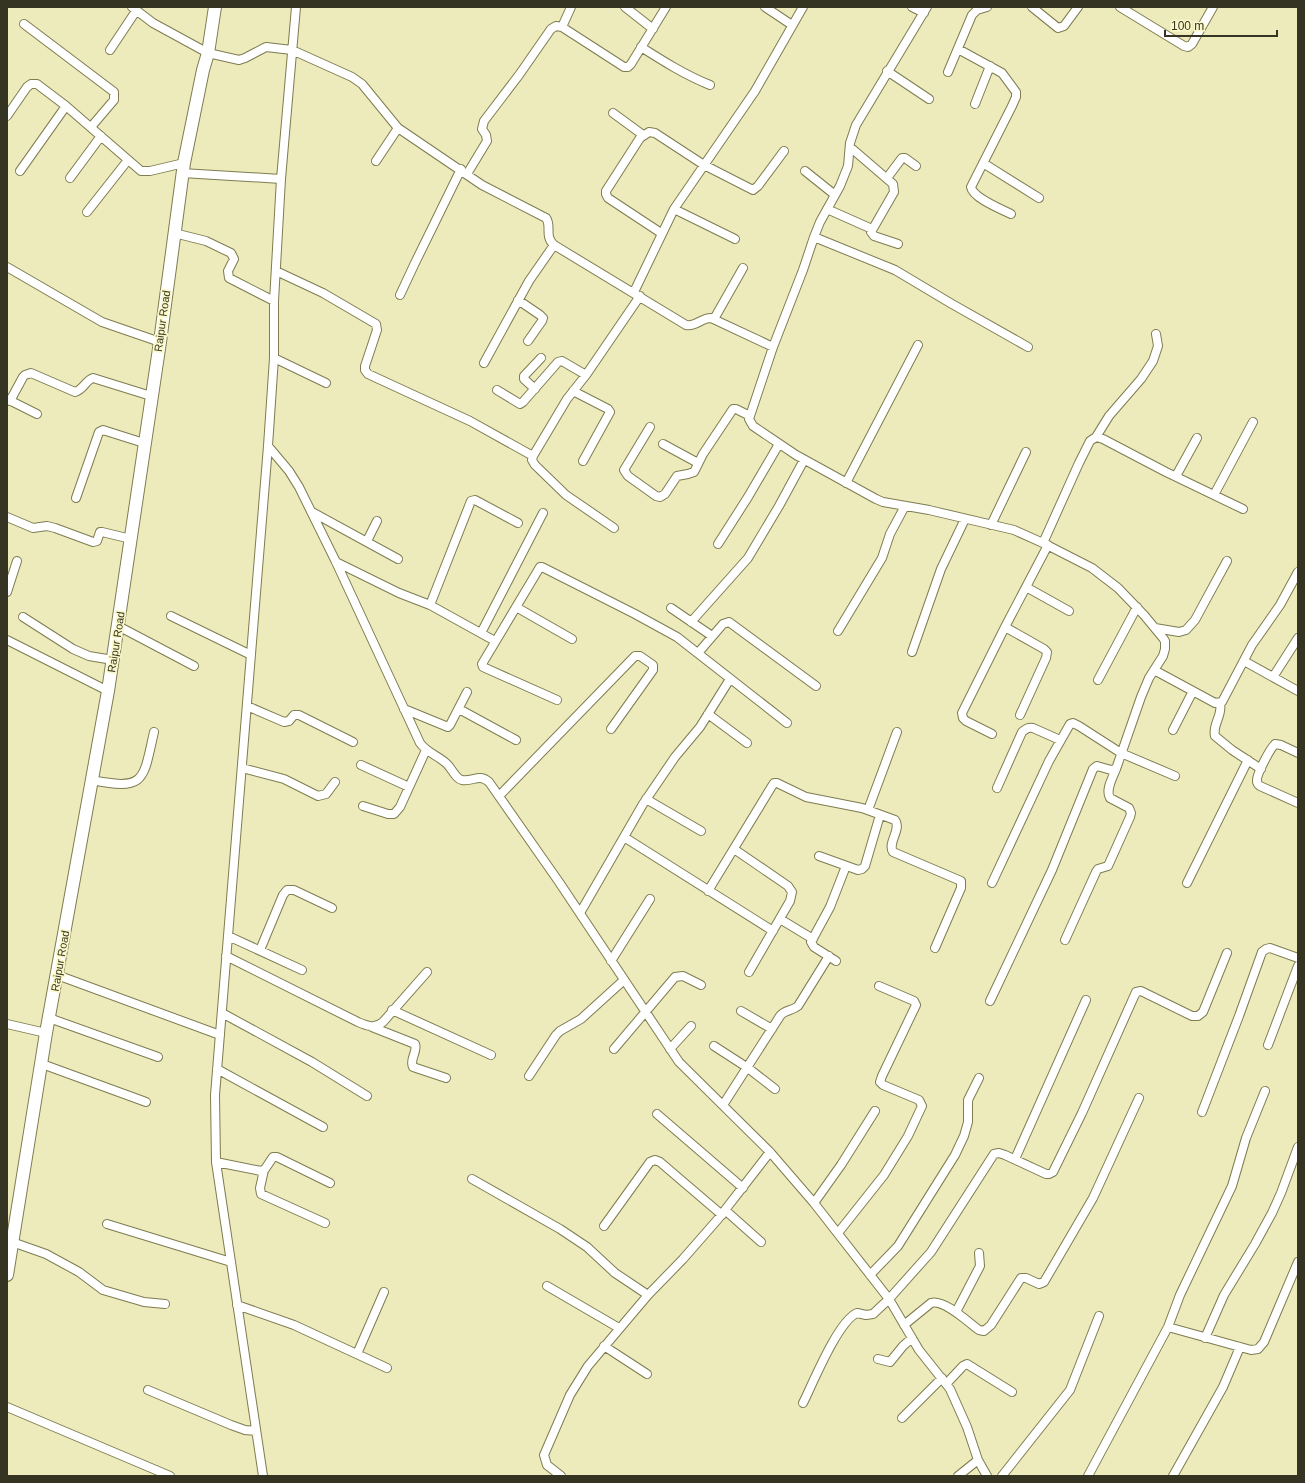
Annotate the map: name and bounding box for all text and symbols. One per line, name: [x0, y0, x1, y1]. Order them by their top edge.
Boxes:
scale bar: [1165, 12, 1277, 38]
text: 100 m: [1171, 19, 1204, 33]
street label: Raipur Road: [152, 290, 172, 352]
street label: Raipur Road: [105, 611, 127, 673]
street label: Raipur Road: [49, 930, 71, 992]

